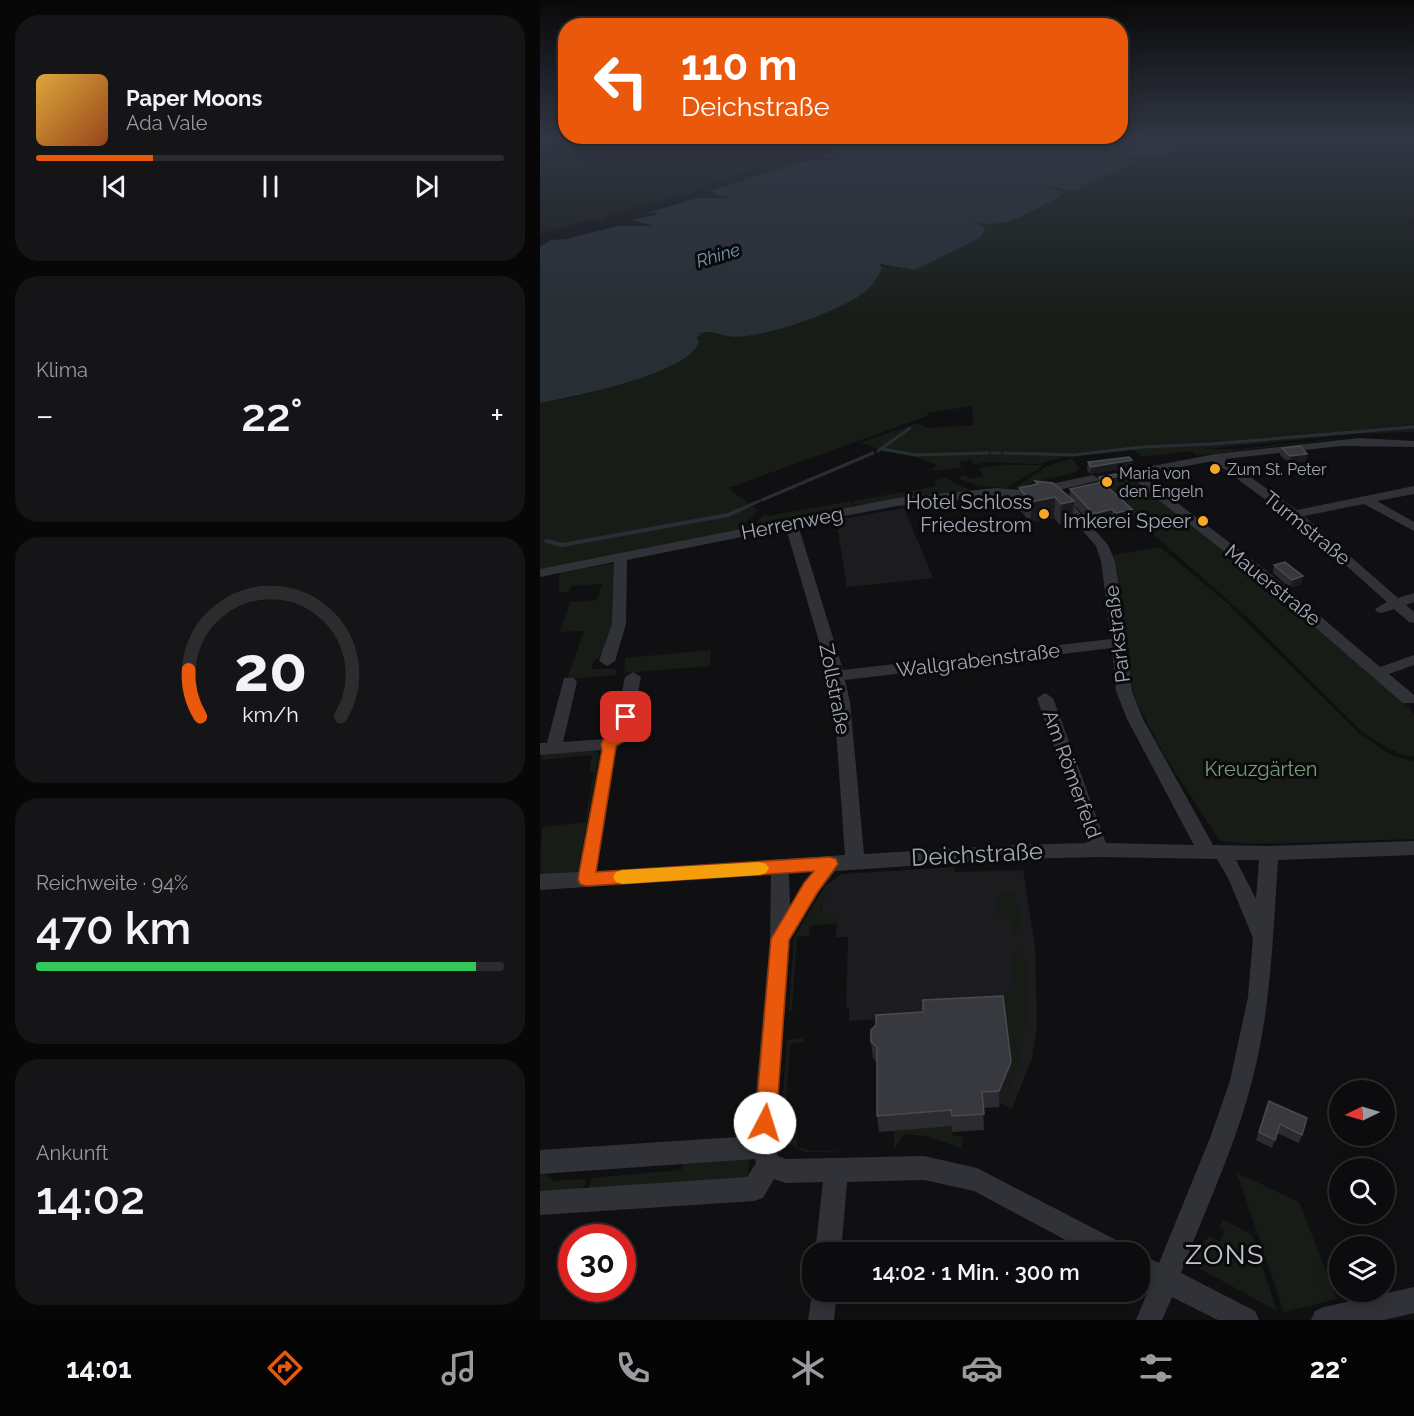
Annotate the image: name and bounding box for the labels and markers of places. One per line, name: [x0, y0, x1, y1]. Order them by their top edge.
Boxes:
place label: Zum St. Peter: [1227, 460, 1327, 479]
marker: Zum St. Peter: [1208, 462, 1222, 476]
place label: Maria von den Engeln: [1119, 464, 1204, 501]
marker: Maria von den Engeln: [1100, 475, 1114, 489]
place label: Hotel Schloss Friedestrom: [906, 490, 1032, 537]
marker: Hotel Schloss Friedestrom: [1037, 507, 1051, 521]
place label: Imkerei Speer: [1063, 509, 1191, 533]
marker: Imkerei Speer: [1196, 514, 1210, 528]
pin: [600, 691, 651, 742]

